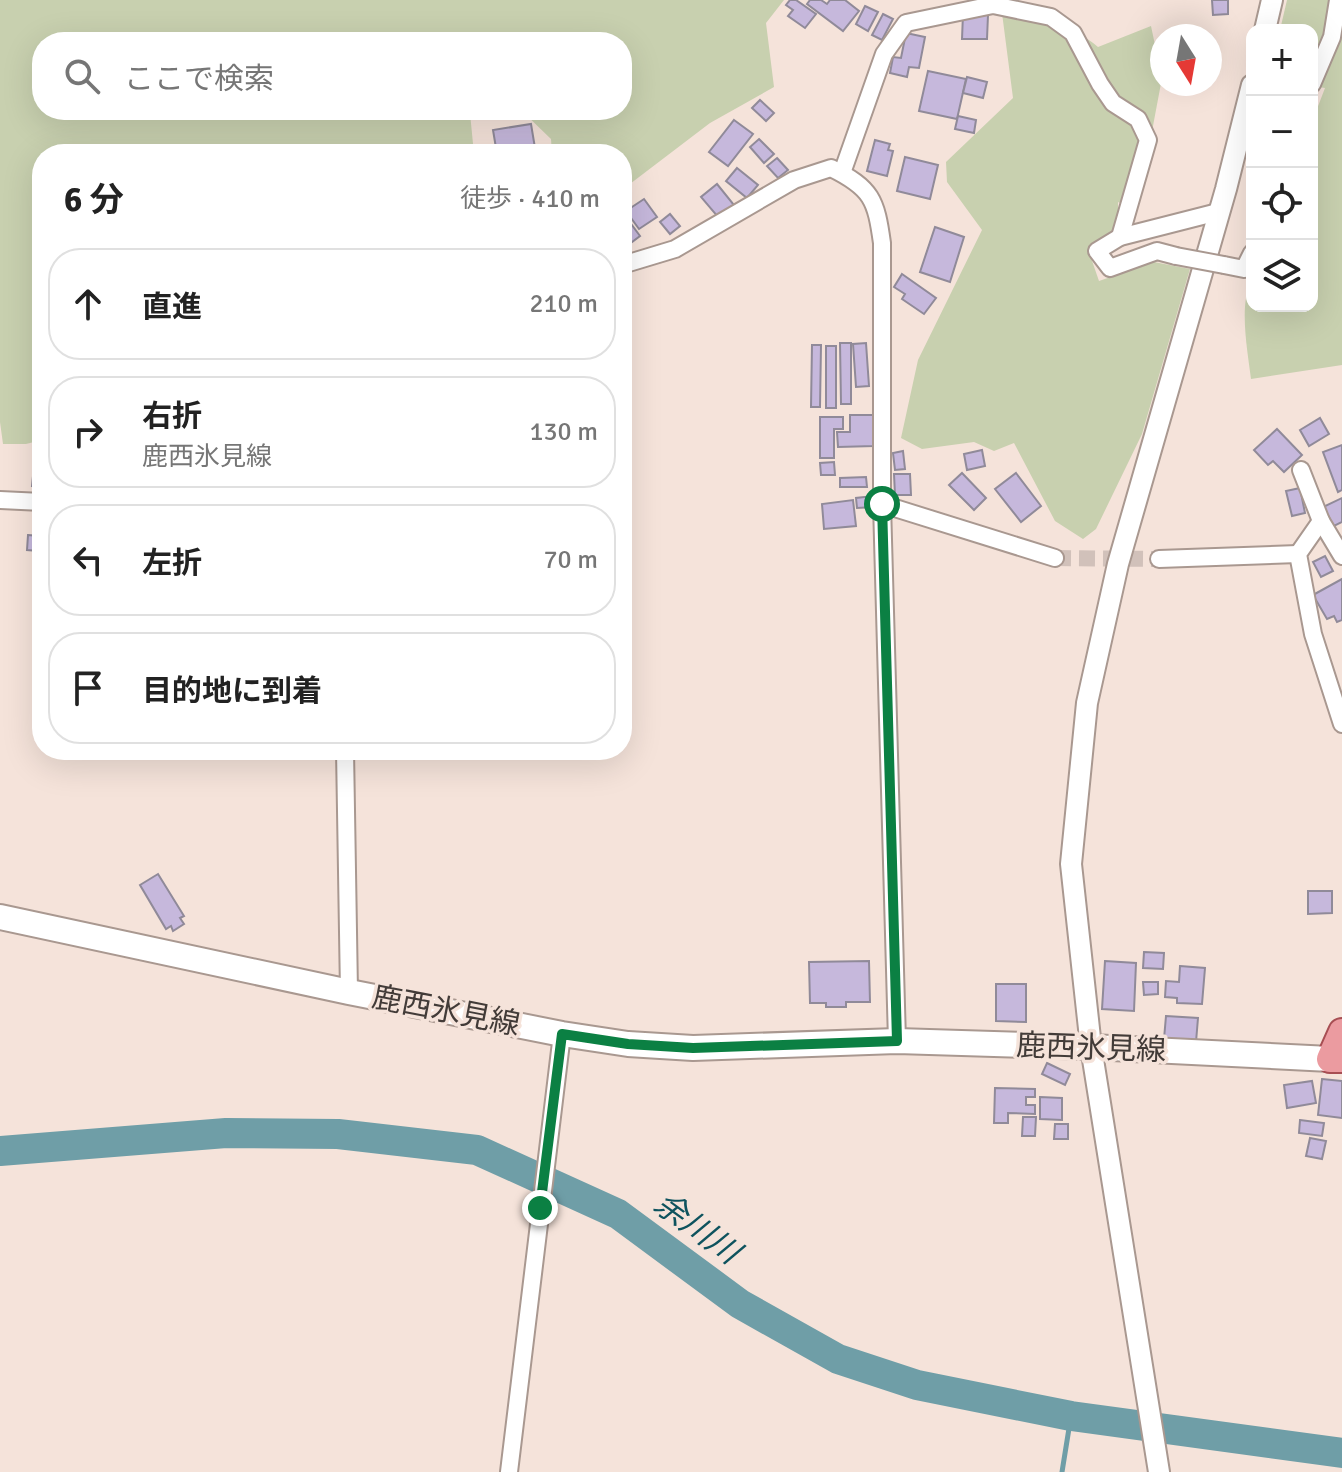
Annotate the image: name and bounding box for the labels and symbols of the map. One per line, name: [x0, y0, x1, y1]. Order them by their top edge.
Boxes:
north arrow: [1150, 24, 1222, 96]
route start: [864, 486, 900, 522]
street label: 鹿西氷見線: [369, 979, 523, 1043]
street label: 鹿西氷見線: [1015, 1027, 1167, 1069]
water label: 余川川: [647, 1184, 750, 1274]
route end: [522, 1190, 558, 1226]

